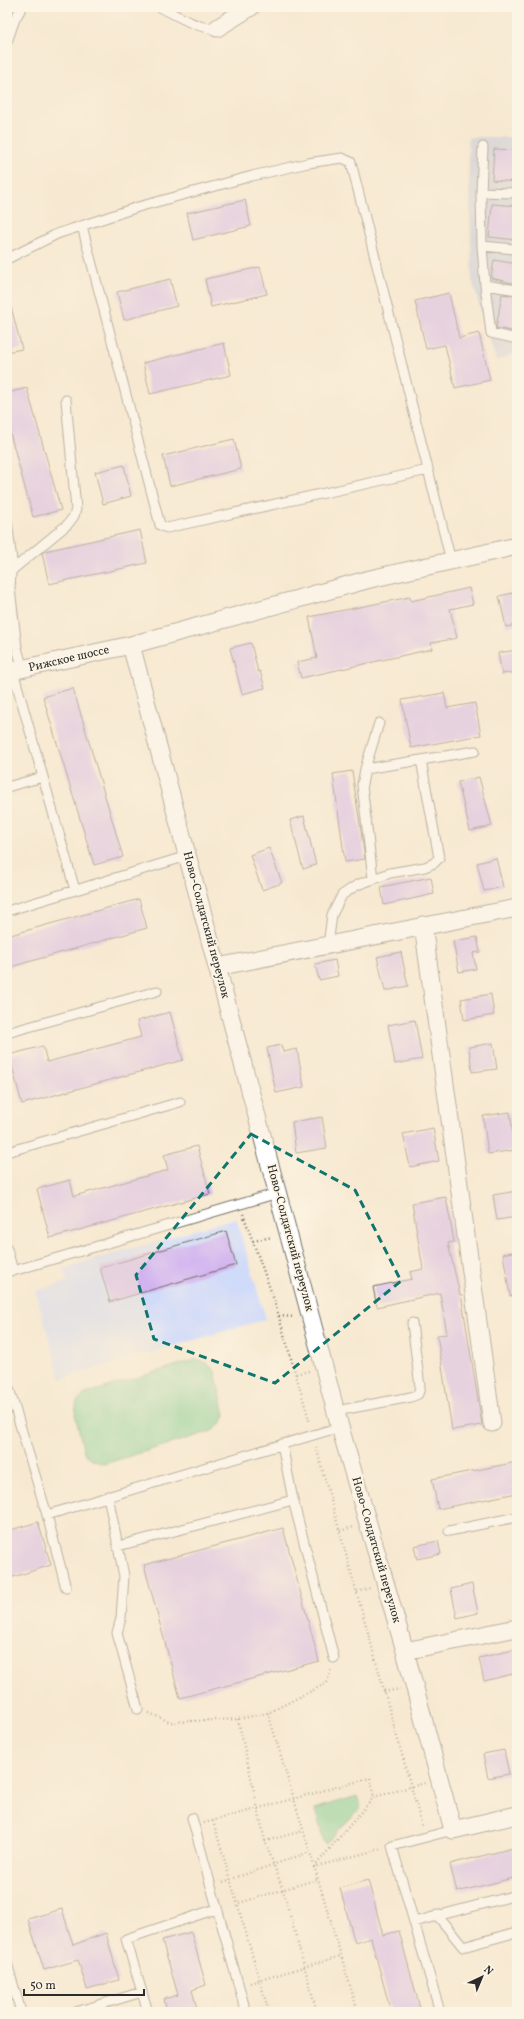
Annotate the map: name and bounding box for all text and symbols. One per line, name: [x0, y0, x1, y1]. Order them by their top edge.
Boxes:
street label: Рижское шоссе: [27, 642, 111, 676]
street label: Ново-Солдатский переулок: [179, 850, 233, 1001]
street label: Ново-Солдатский переулок: [263, 1163, 317, 1314]
street label: Ново-Солдатский переулок: [347, 1475, 405, 1626]
north arrow: [462, 1957, 502, 1997]
text: N: [480, 1963, 496, 1979]
scale bar: [24, 1971, 144, 1997]
text: 50 m: [30, 1978, 56, 1994]

